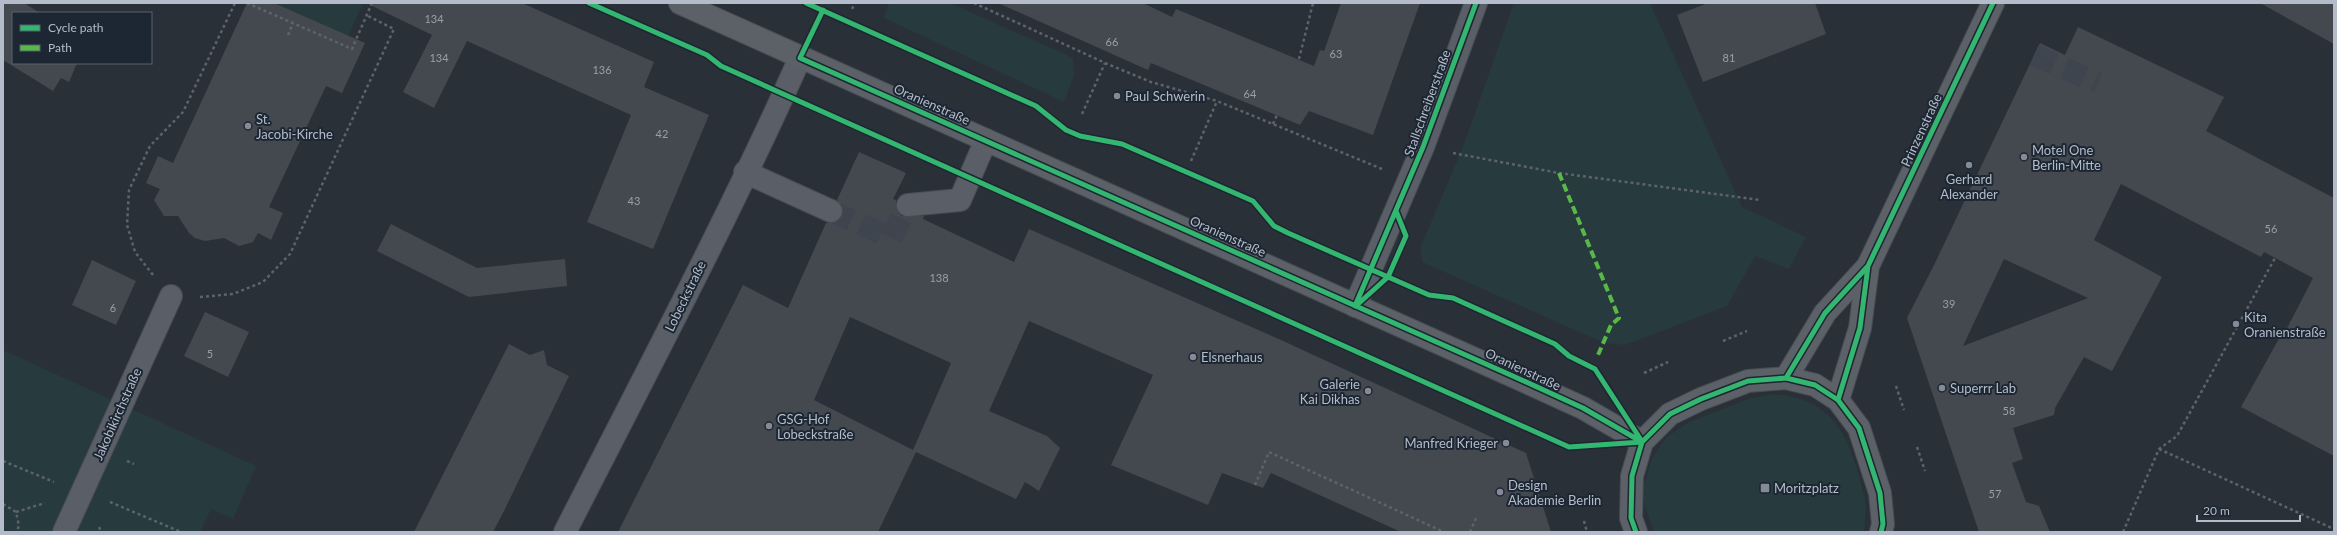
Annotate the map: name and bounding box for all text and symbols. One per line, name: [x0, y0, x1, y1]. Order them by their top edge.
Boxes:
legend: [12, 12, 152, 64]
house number: 134: [424, 12, 444, 25]
text: Cycle path: [48, 20, 103, 35]
house number: 66: [1106, 35, 1118, 48]
text: Path: [48, 40, 72, 55]
house number: 63: [1330, 47, 1342, 60]
street label: Stallschreiberstraße: [1400, 47, 1454, 158]
house number: 134: [429, 51, 449, 64]
house number: 81: [1723, 51, 1735, 64]
house number: 136: [592, 63, 612, 76]
street label: Oranienstraße: [891, 80, 973, 128]
house number: 64: [1244, 87, 1257, 100]
place label: Paul Schwerin: [1125, 88, 1205, 104]
marker: Paul Schwerin: [1112, 91, 1122, 101]
street label: Prinzenstraße: [1897, 91, 1945, 169]
place label: St. Jacobi-Kirche: [256, 111, 333, 142]
marker: St. Jacobi-Kirche: [243, 121, 253, 131]
house number: 42: [656, 127, 668, 140]
place label: Motel One Berlin-Mitte: [2032, 142, 2101, 173]
marker: Motel One Berlin-Mitte: [2019, 152, 2029, 162]
marker: Gerhard Alexander: [1964, 160, 1974, 170]
place label: Gerhard Alexander: [1940, 171, 1998, 202]
house number: 43: [628, 194, 640, 207]
street label: Oranienstraße: [1187, 212, 1269, 260]
house number: 56: [2265, 222, 2277, 235]
street label: Lobeckstraße: [661, 258, 709, 334]
house number: 138: [929, 271, 949, 284]
house number: 39: [1943, 297, 1955, 310]
house number: 6: [110, 301, 116, 314]
place label: Kita Oranienstraße: [2244, 309, 2326, 340]
marker: Kita Oranienstraße: [2231, 319, 2241, 329]
street label: Oranienstraße: [1483, 344, 1563, 394]
house number: 5: [207, 347, 213, 360]
place label: Elsnerhaus: [1201, 349, 1263, 365]
marker: Elsnerhaus: [1188, 352, 1198, 362]
street label: Jakobikirchstraße: [90, 365, 145, 463]
place label: Galerie Kai Dikhas: [1300, 376, 1360, 407]
place label: Superrr Lab: [1950, 380, 2016, 396]
marker: Superrr Lab: [1937, 383, 1947, 393]
marker: Galerie Kai Dikhas: [1363, 386, 1373, 396]
house number: 58: [2003, 404, 2015, 417]
place label: GSG-Hof Lobeckstraße: [777, 411, 853, 442]
marker: GSG-Hof Lobeckstraße: [764, 421, 774, 431]
place label: Manfred Krieger: [1404, 435, 1498, 451]
marker: Manfred Krieger: [1501, 438, 1511, 448]
place label: Design Akademie Berlin: [1508, 477, 1601, 508]
place label: Moritzplatz: [1774, 480, 1839, 496]
marker: Moritzplatz: [1759, 482, 1771, 494]
marker: Design Akademie Berlin: [1495, 487, 1505, 497]
house number: 57: [1989, 487, 2001, 500]
scale bar: [2197, 497, 2300, 523]
text: 20 m: [2203, 503, 2230, 518]

